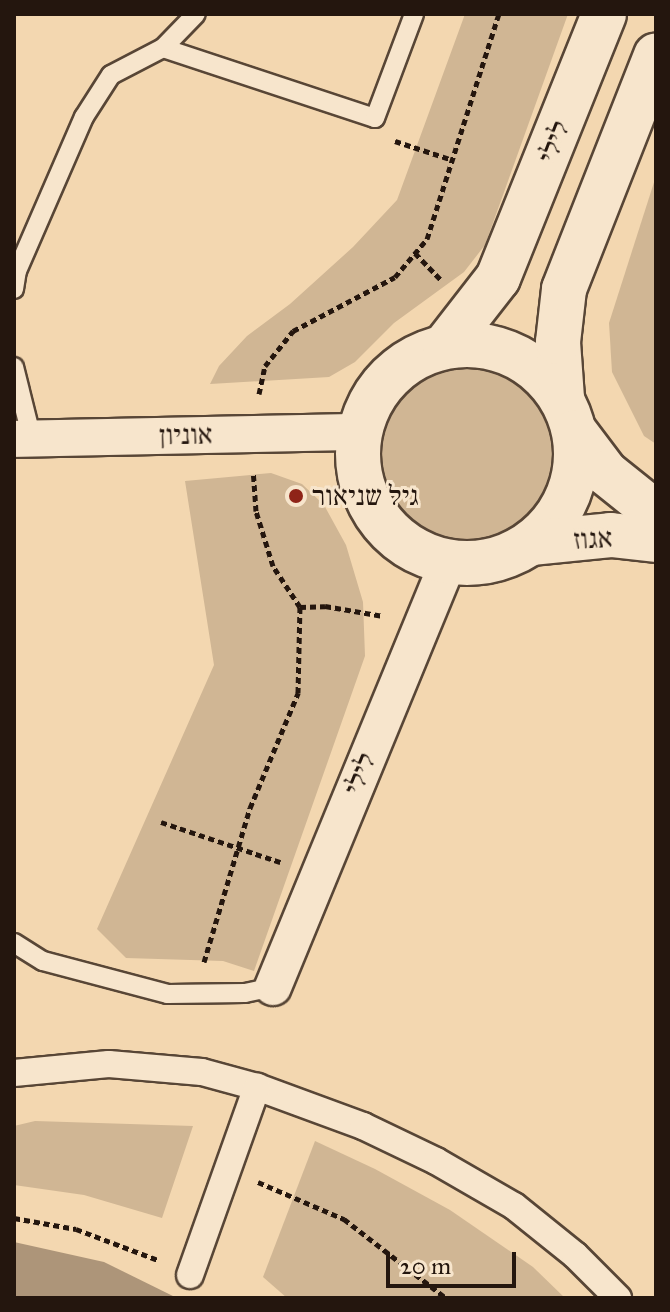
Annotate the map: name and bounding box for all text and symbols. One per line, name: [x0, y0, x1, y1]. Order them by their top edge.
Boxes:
street label: לילי: [531, 116, 577, 168]
street label: אוניון: [159, 418, 213, 452]
place label: גיל שניאור: [312, 479, 419, 513]
marker: גיל שניאור: [287, 487, 305, 505]
street label: אגוז: [573, 521, 613, 557]
street label: לילי: [336, 748, 384, 800]
scale bar: [390, 1236, 520, 1286]
text: 20 m: [400, 1251, 451, 1281]

